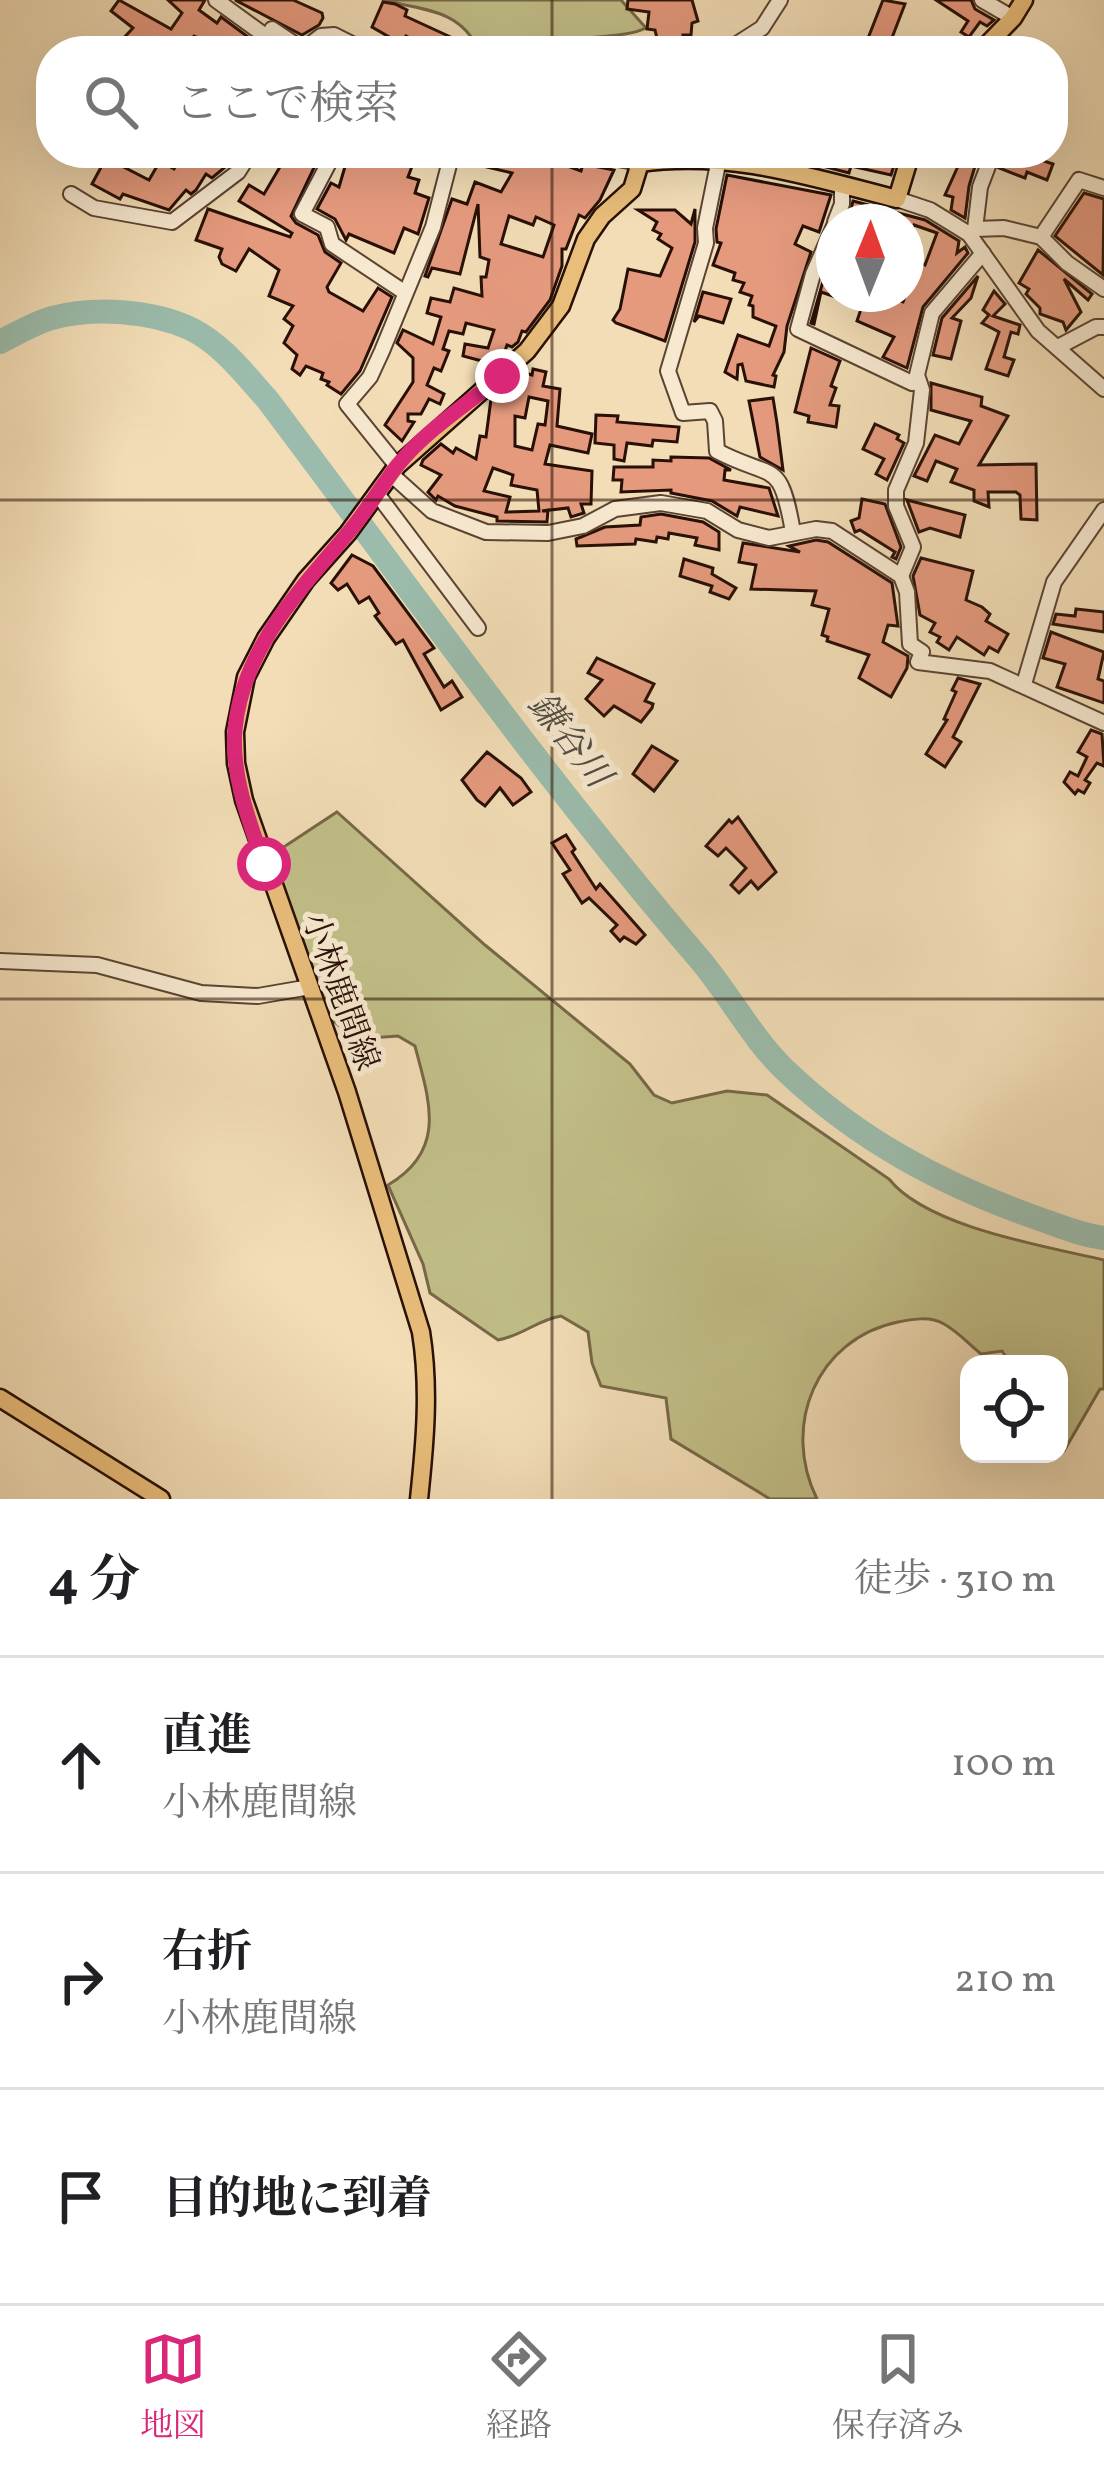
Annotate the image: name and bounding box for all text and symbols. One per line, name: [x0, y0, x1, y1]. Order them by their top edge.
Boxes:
search box: [36, 36, 1068, 168]
icon: search: [78, 69, 144, 135]
text: ここで検索: [174, 75, 399, 138]
north arrow: [816, 204, 924, 312]
route end: [475, 349, 529, 403]
water label: 鎌谷川: [515, 684, 623, 803]
route start: [237, 837, 291, 891]
street label: 小林鹿間線: [288, 907, 388, 1078]
map controls: [960, 1355, 1068, 1463]
button: locate: [960, 1355, 1068, 1463]
text: 4 分: [48, 1547, 140, 1618]
text: 徒歩 · 310 m: [854, 1554, 1056, 1608]
text: 直進: [162, 1707, 252, 1770]
icon: ahead: [48, 1732, 114, 1798]
text: 100 m: [951, 1738, 1056, 1792]
text: 小林鹿間線: [162, 1778, 357, 1832]
text: 右折: [162, 1923, 252, 1986]
icon: right: [48, 1948, 114, 2014]
text: 210 m: [954, 1954, 1056, 2008]
text: 小林鹿間線: [162, 1994, 357, 2048]
icon: arrive: [48, 2164, 114, 2230]
text: 目的地に到着: [162, 2170, 432, 2233]
tab: 地図: [140, 2326, 206, 2451]
tab: 経路: [486, 2326, 552, 2451]
tab: 保存済み: [832, 2326, 964, 2451]

